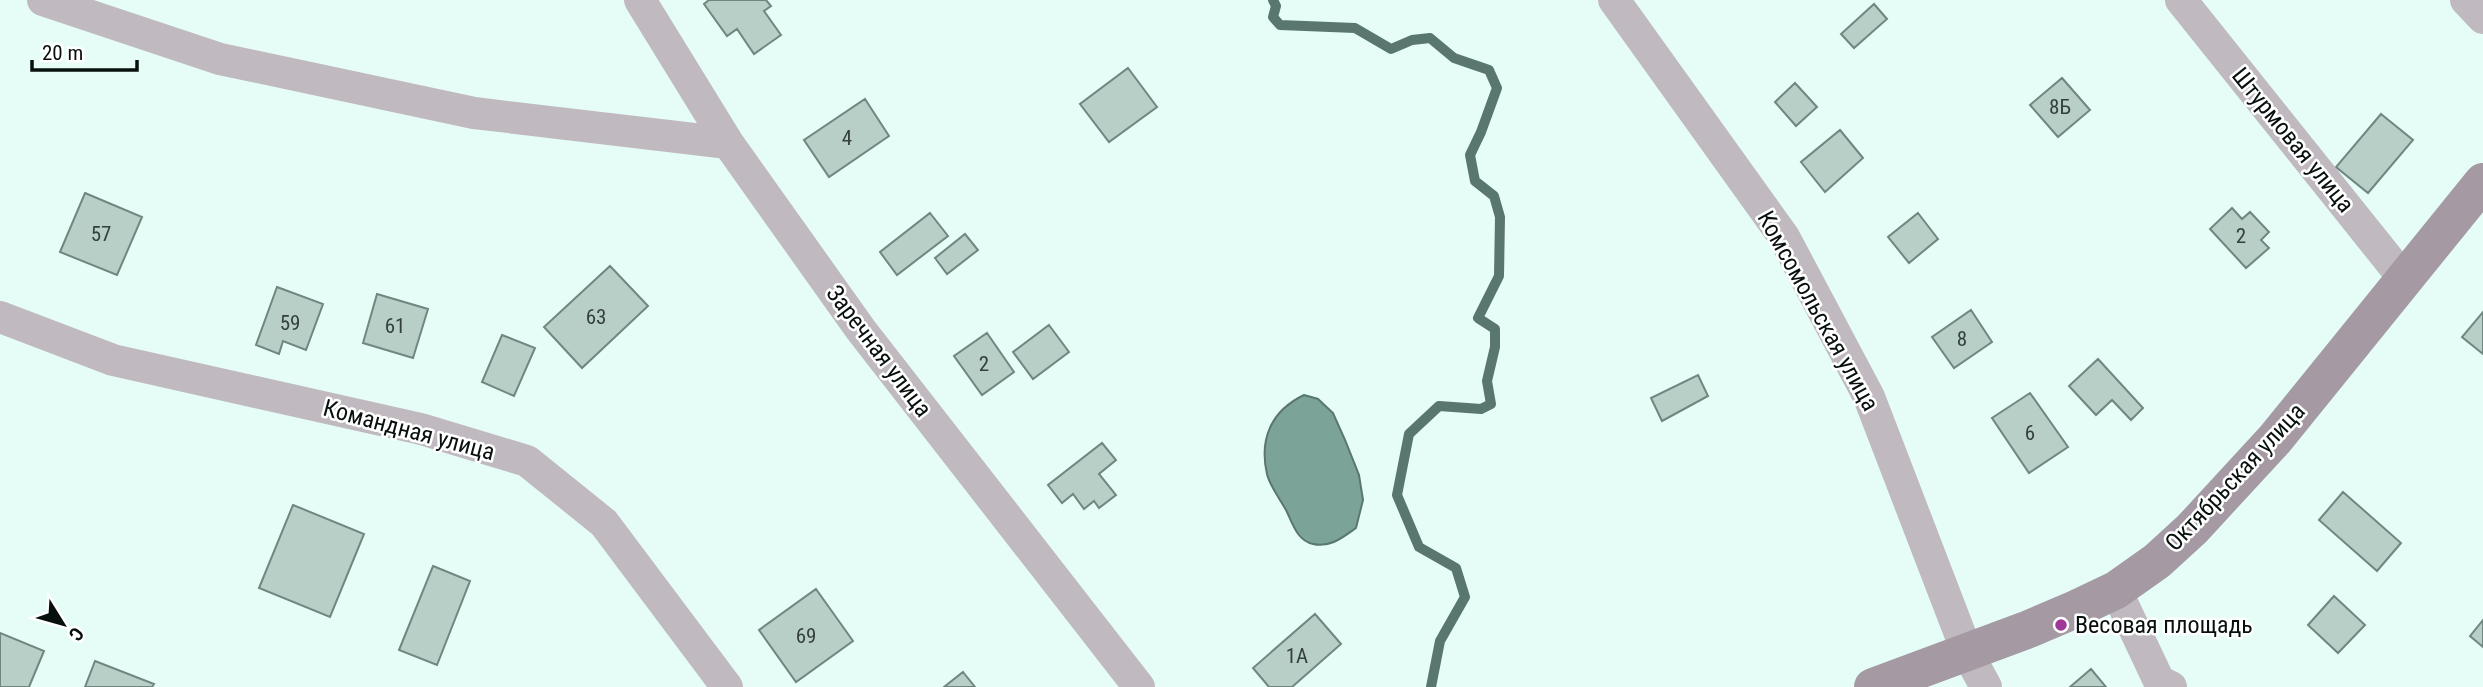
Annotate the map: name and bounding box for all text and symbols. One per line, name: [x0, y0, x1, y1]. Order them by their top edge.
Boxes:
scale bar: [32, 28, 136, 72]
text: 20 m: [42, 41, 83, 65]
street label: Штурмовая улица: [2226, 62, 2360, 218]
house number: 8Б: [2049, 95, 2071, 119]
house number: 4: [842, 126, 852, 150]
street label: Комсомольская улица: [1751, 206, 1885, 416]
house number: 57: [91, 222, 111, 246]
house number: 2: [2236, 224, 2246, 248]
street label: Заречная улица: [820, 280, 938, 422]
house number: 63: [586, 305, 606, 329]
house number: 59: [280, 311, 300, 335]
house number: 61: [385, 314, 405, 338]
house number: 8: [1957, 327, 1967, 351]
house number: 2: [979, 352, 989, 376]
street label: Командная улица: [320, 394, 498, 466]
street label: Октябрьская улица: [2159, 397, 2311, 557]
house number: 6: [2025, 421, 2035, 445]
north arrow: [28, 589, 98, 659]
place label: Весовая площадь: [2075, 611, 2253, 639]
marker: Весовая площадь: [2053, 617, 2069, 633]
text: С: [64, 623, 89, 645]
house number: 69: [796, 624, 816, 648]
house number: 1А: [1286, 644, 1308, 668]

